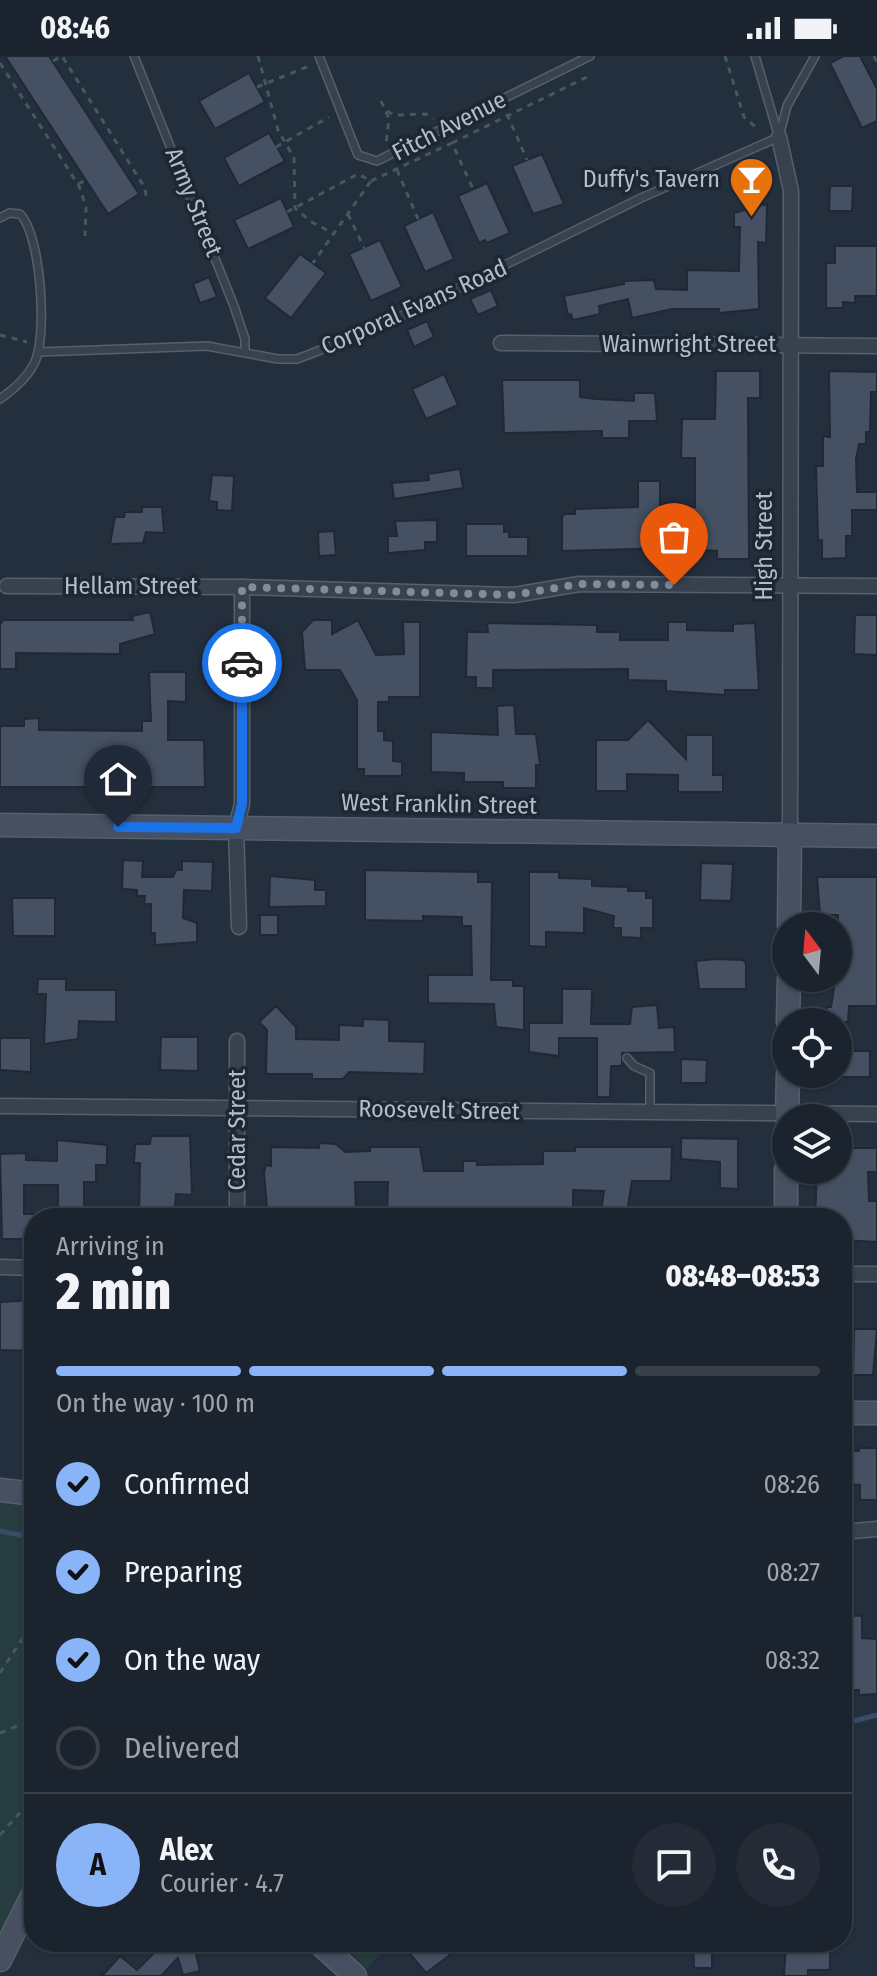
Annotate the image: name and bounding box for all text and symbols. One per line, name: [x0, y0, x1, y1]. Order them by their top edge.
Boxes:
text: 08:46: [40, 10, 110, 46]
street label: Fitch Avenue: [387, 85, 511, 167]
street label: Army Street: [160, 144, 229, 261]
bar icon: Duffy's Tavern: [727, 155, 775, 218]
place label: Duffy's Tavern: [583, 165, 720, 193]
street label: Corporal Evans Road: [317, 253, 511, 361]
street label: Wainwright Street: [602, 330, 776, 358]
street label: High Street: [750, 491, 778, 601]
pin: [640, 503, 708, 585]
icon: bag: [652, 515, 696, 559]
street label: Hellam Street: [64, 572, 198, 600]
courier: [202, 623, 282, 703]
icon: car: [220, 641, 264, 685]
pin: [84, 745, 152, 827]
icon: home: [96, 757, 140, 801]
street label: West Franklin Street: [341, 788, 537, 820]
north arrow: [772, 912, 852, 992]
map controls: [772, 912, 852, 1184]
button: locate: [772, 1008, 852, 1088]
street label: Cedar Street: [223, 1069, 251, 1191]
street label: Roosevelt Street: [358, 1095, 520, 1125]
button: layers: [772, 1104, 852, 1184]
text: Arriving in: [56, 1231, 165, 1262]
text: 08:48–08:53: [665, 1258, 820, 1294]
text: 2 min: [56, 1260, 171, 1323]
text: On the way · 100 m: [56, 1388, 255, 1419]
icon: check: [56, 1462, 100, 1506]
text: Confirmed: [124, 1466, 250, 1502]
text: 08:26: [764, 1469, 820, 1500]
icon: check: [56, 1550, 100, 1594]
text: Preparing: [124, 1554, 242, 1590]
text: 08:27: [766, 1557, 820, 1588]
icon: check: [56, 1638, 100, 1682]
text: On the way: [124, 1642, 260, 1678]
text: 08:32: [765, 1645, 820, 1676]
text: Delivered: [124, 1730, 240, 1766]
button: chat: [632, 1823, 716, 1907]
button: phone: [736, 1823, 820, 1907]
text: Alex: [160, 1832, 213, 1868]
text: A: [90, 1847, 106, 1883]
text: Courier · 4.7: [160, 1868, 284, 1899]

